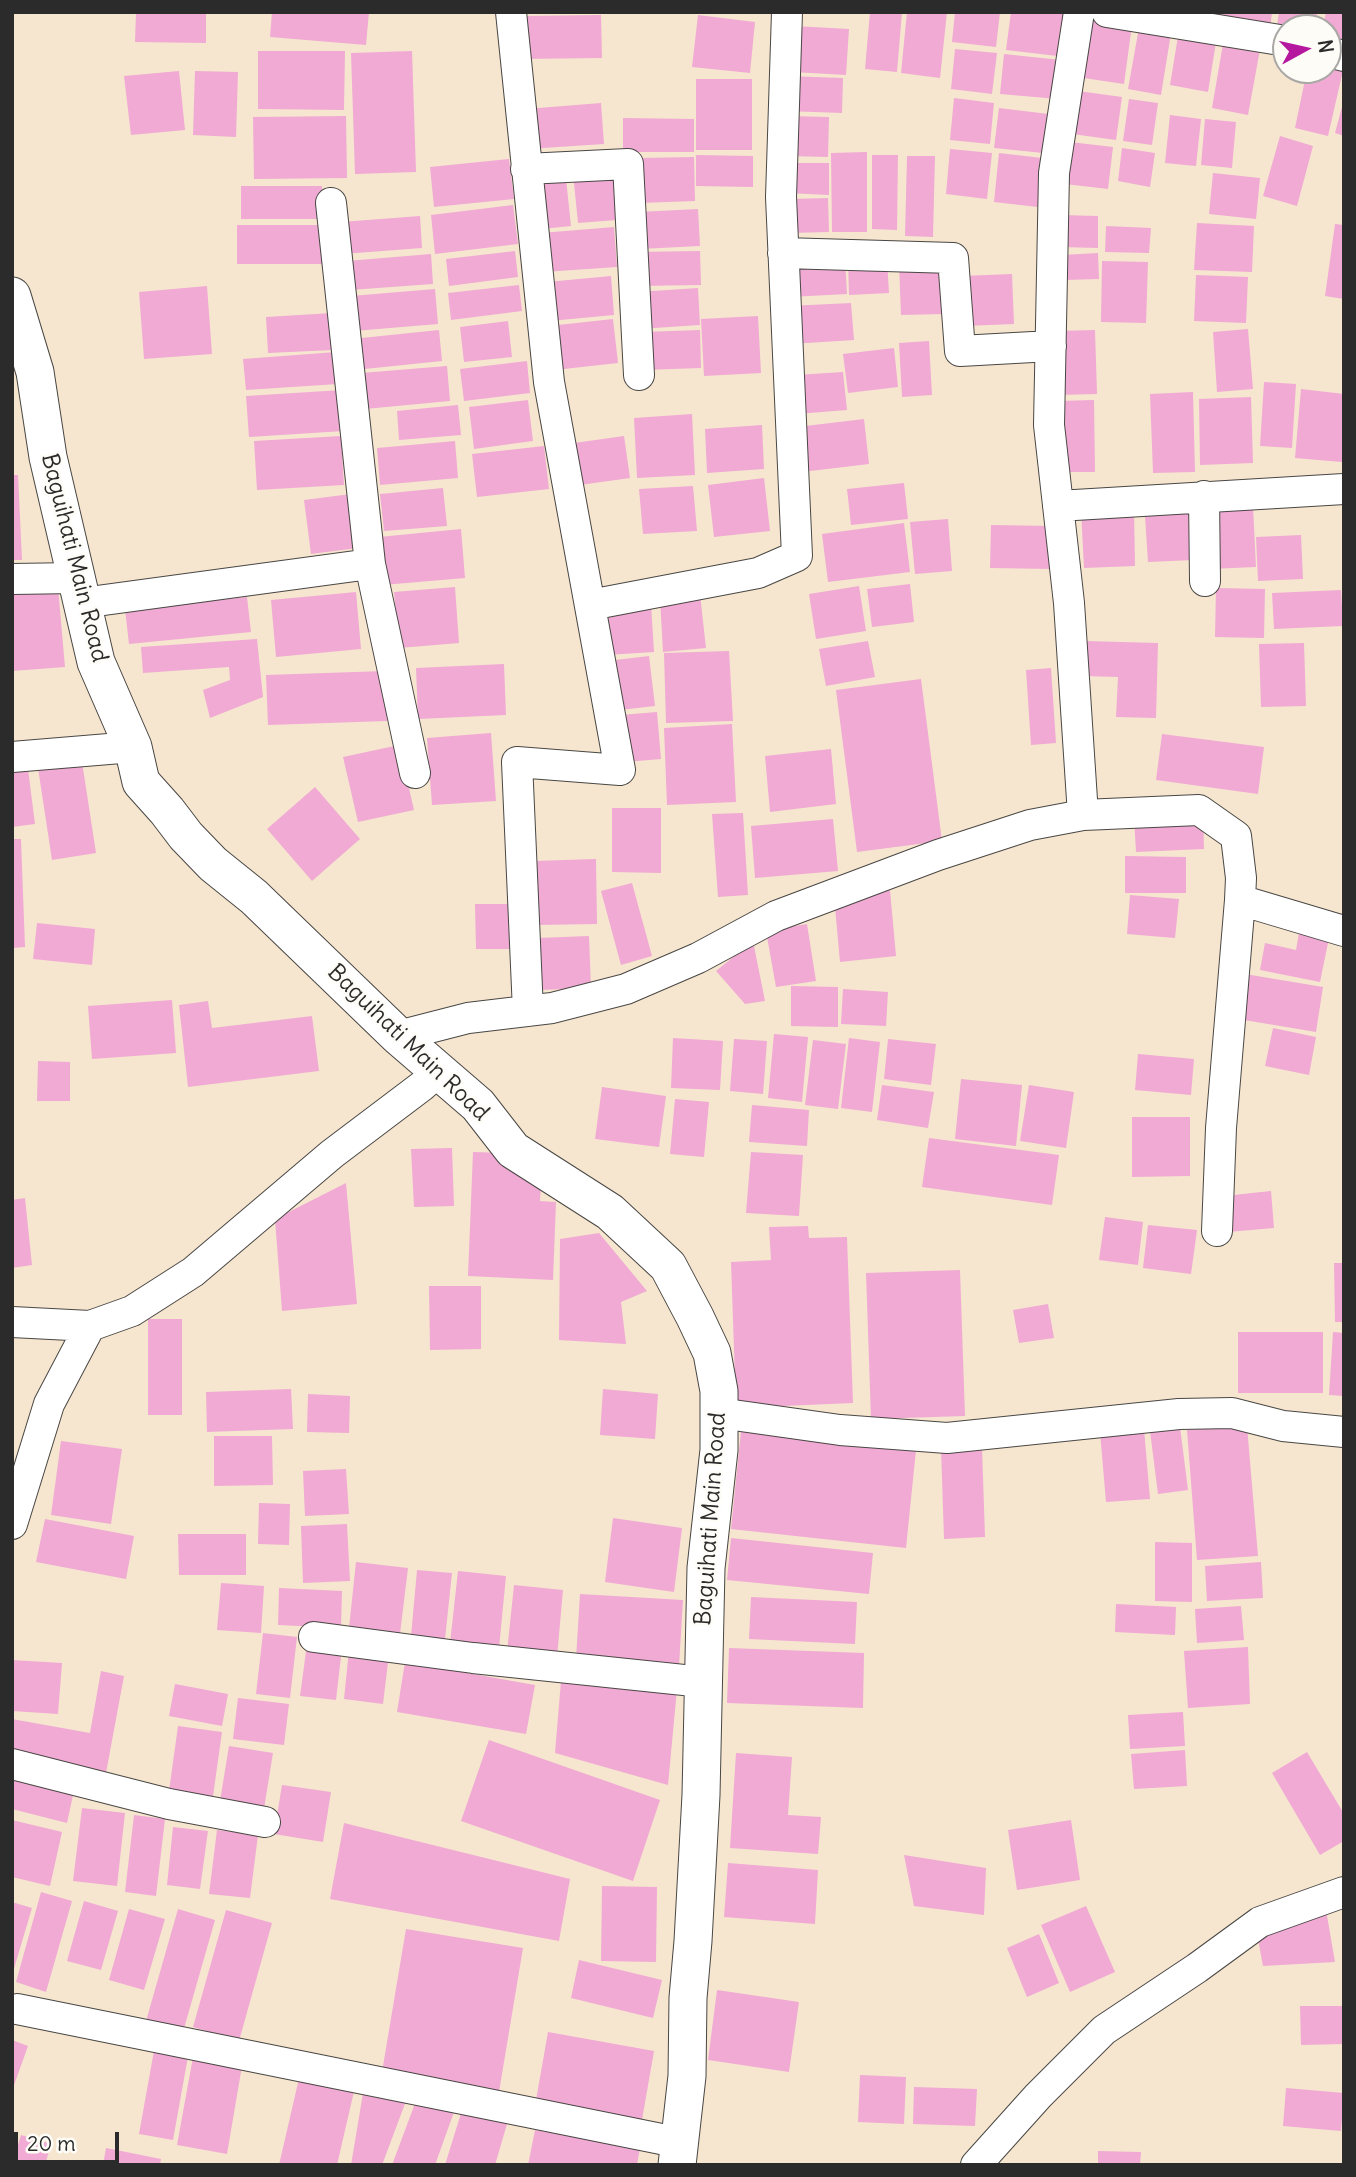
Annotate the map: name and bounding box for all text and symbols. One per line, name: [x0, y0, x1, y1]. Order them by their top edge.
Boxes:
north arrow: [1272, 14, 1342, 84]
text: N: [1313, 38, 1339, 55]
street label: Baguihati Main Road: [35, 451, 113, 665]
street label: Baguihati Main Road: [322, 959, 494, 1127]
street label: Baguihati Main Road: [690, 1411, 732, 1627]
scale bar: [18, 2118, 122, 2162]
text: 20 m: [27, 2130, 76, 2157]

